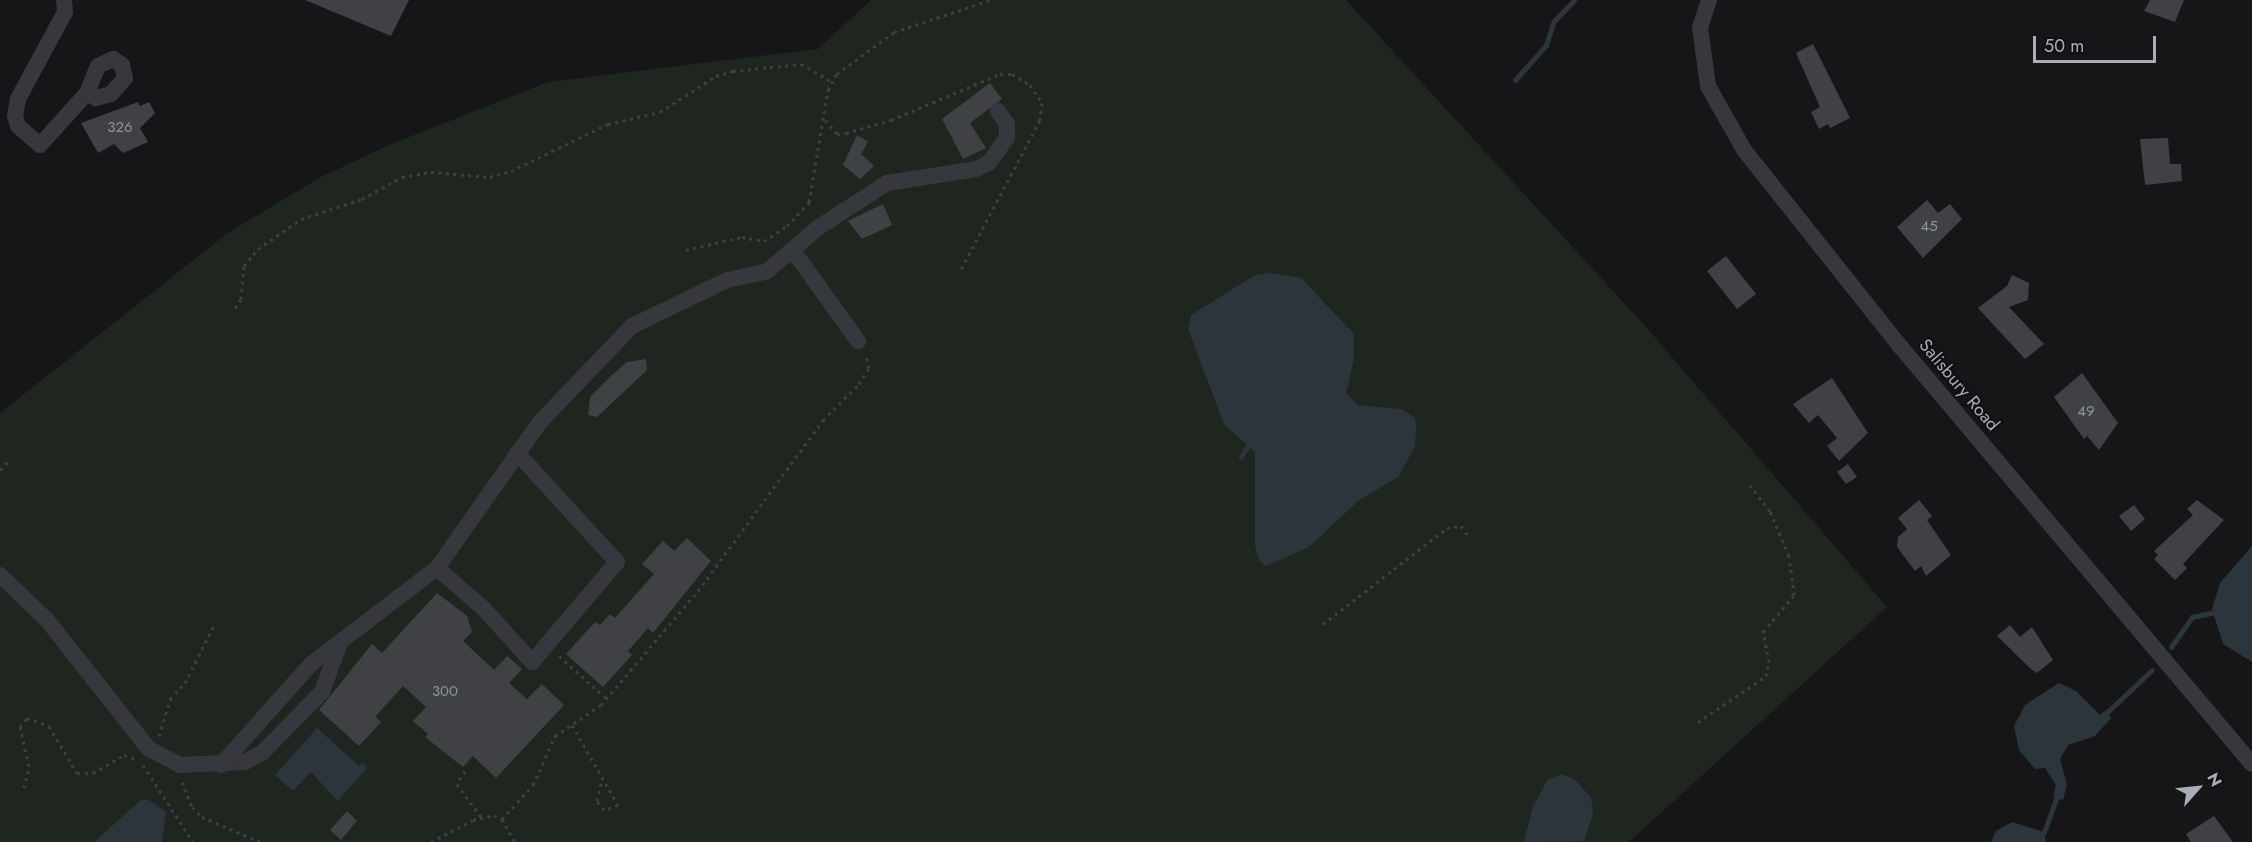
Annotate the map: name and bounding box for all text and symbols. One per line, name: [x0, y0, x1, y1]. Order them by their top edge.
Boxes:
scale bar: [2036, 24, 2159, 62]
text: 50 m: [2044, 33, 2084, 59]
house number: 326: [107, 119, 133, 137]
house number: 45: [1920, 218, 1938, 236]
street label: Salisbury Road: [1914, 335, 2004, 435]
house number: 49: [2077, 403, 2095, 421]
house number: 300: [432, 683, 458, 701]
north arrow: [2168, 758, 2228, 818]
text: N: [2201, 769, 2228, 790]

